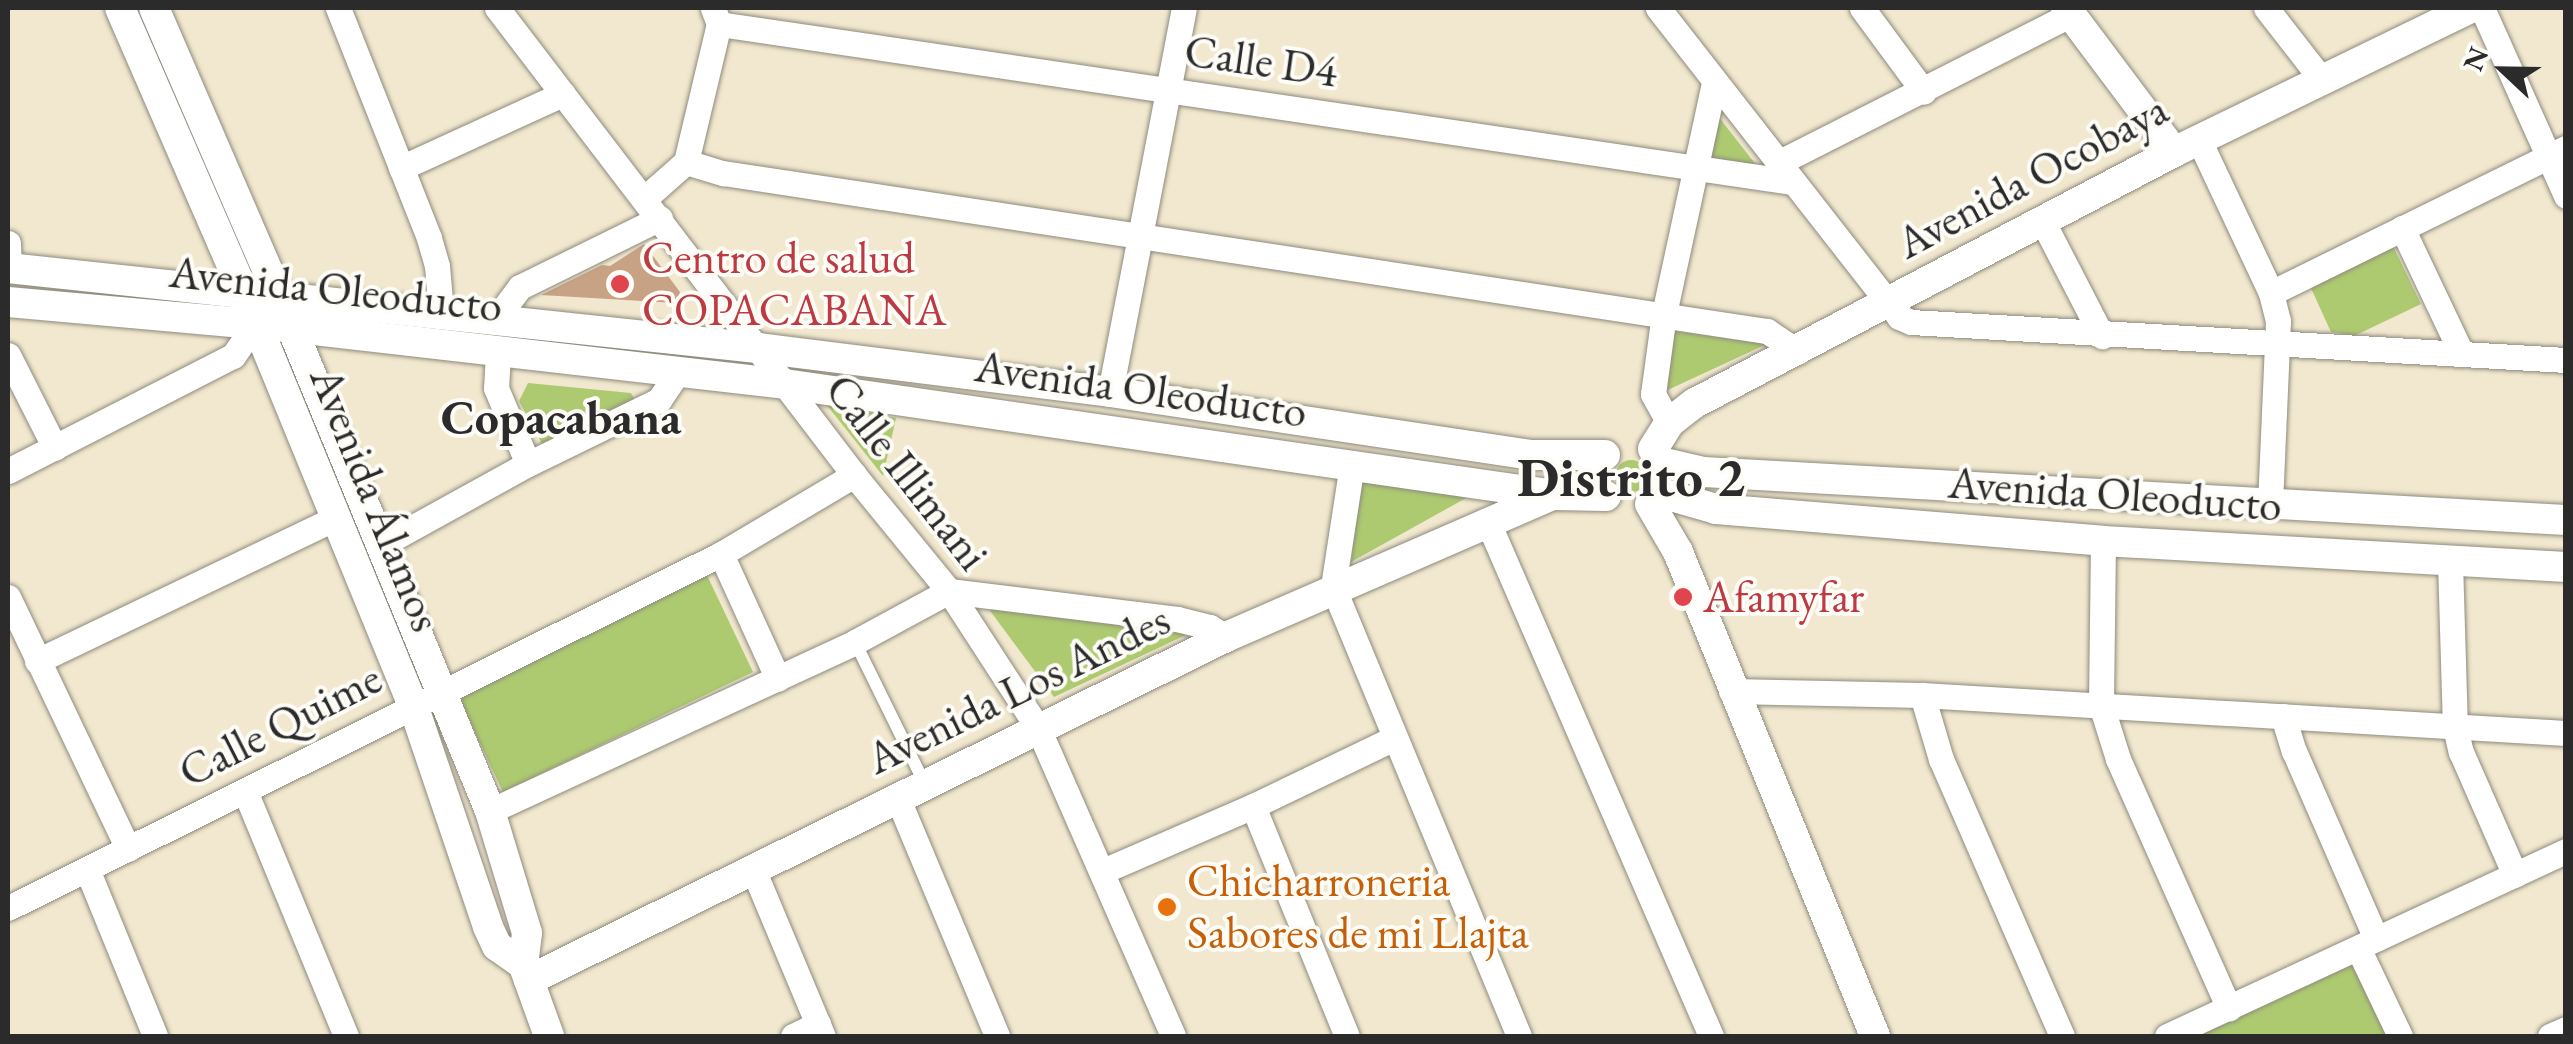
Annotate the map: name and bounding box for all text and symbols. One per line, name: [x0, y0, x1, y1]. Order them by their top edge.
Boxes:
north arrow: [2453, 20, 2553, 120]
street label: Calle D4: [1181, 24, 1341, 98]
text: N: [2454, 42, 2496, 76]
street label: Avenida Ocobaya: [1887, 82, 2177, 270]
place label: Centro de salud COPACABANA: [642, 231, 946, 337]
street label: Avenida Oleoducto: [167, 245, 505, 333]
marker: Centro de salud COPACABANA: [607, 271, 633, 297]
street label: Avenida Oleoducto: [972, 339, 1310, 439]
street label: Avenida Álamos: [298, 359, 454, 639]
street label: Calle Illimani: [814, 363, 1000, 581]
district label: Copacabana: [441, 389, 681, 447]
district label: Distrito 2: [1517, 444, 1745, 510]
street label: Avenida Oleoducto: [1946, 455, 2284, 533]
place label: Afamyfar: [1703, 570, 1864, 624]
marker: Afamyfar: [1672, 586, 1694, 608]
street label: Avenida Los Andes: [858, 592, 1178, 786]
street label: Calle Quime: [170, 651, 390, 799]
place label: Chicharroneria Sabores de mi Llajta: [1187, 854, 1529, 960]
marker: Chicharroneria Sabores de mi Llajta: [1156, 896, 1178, 918]

